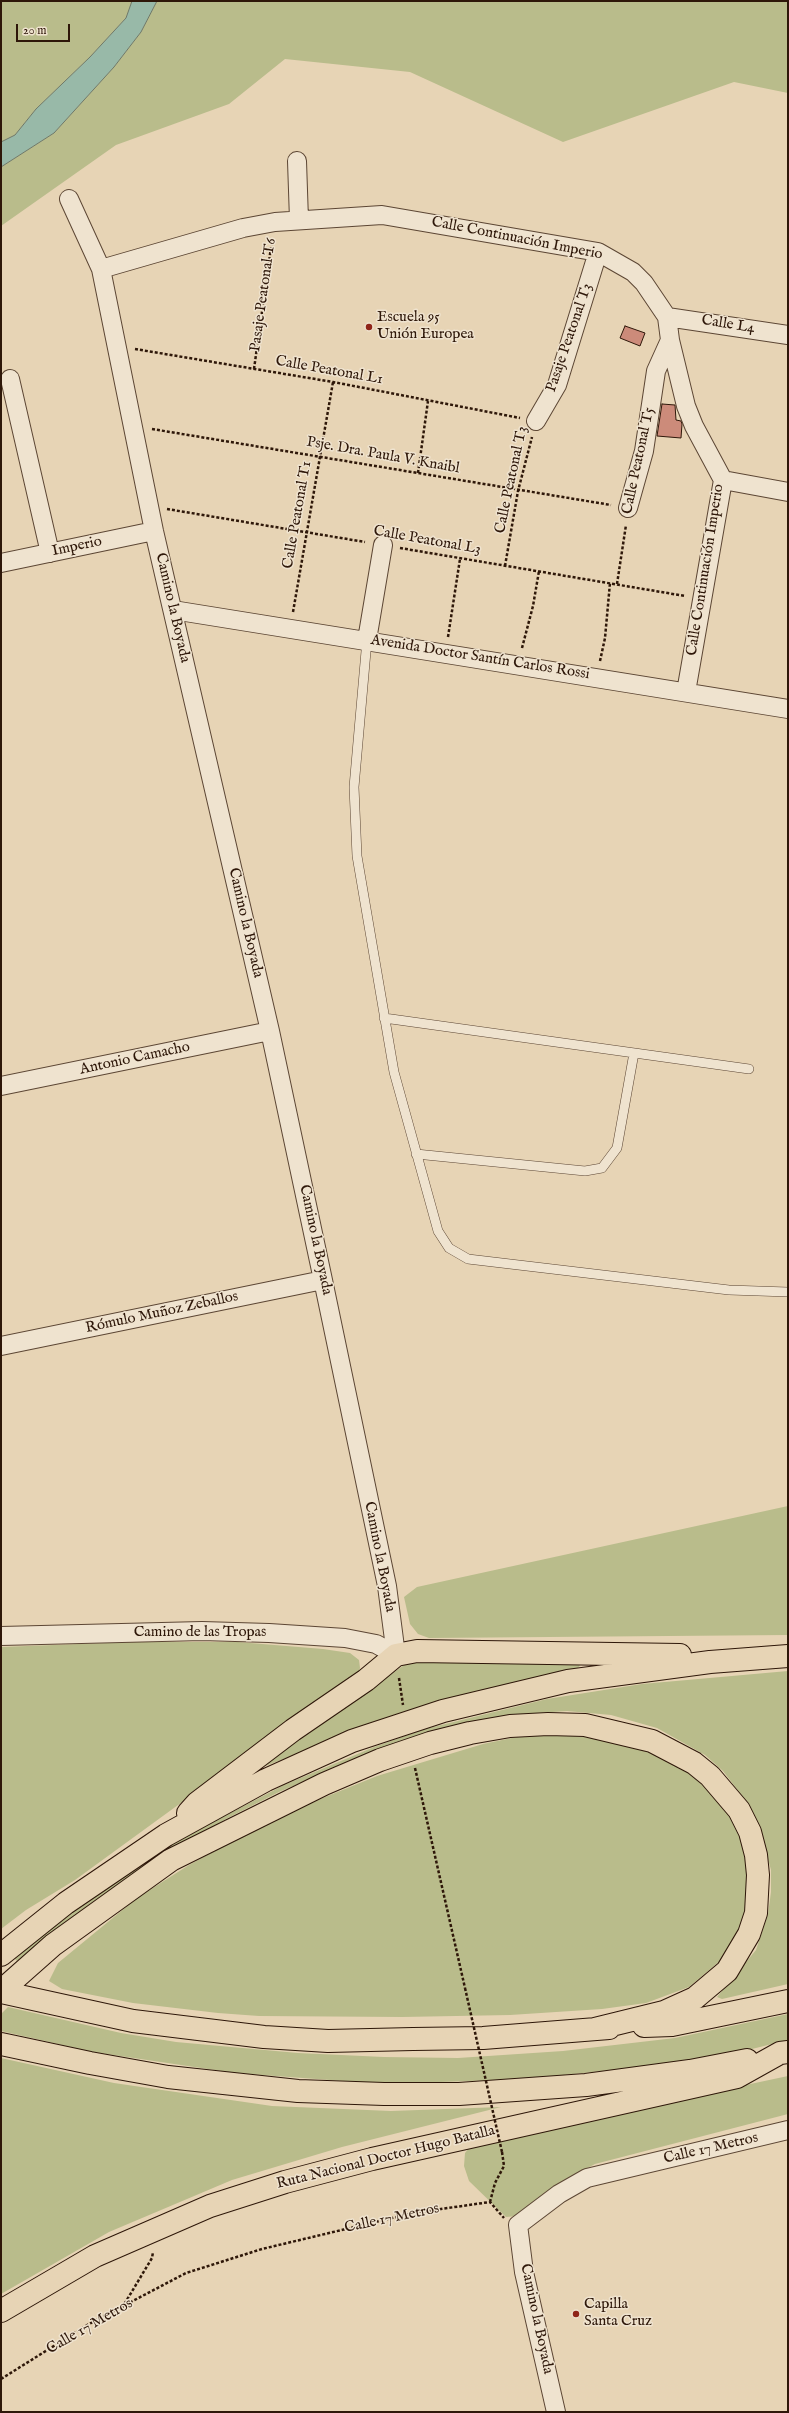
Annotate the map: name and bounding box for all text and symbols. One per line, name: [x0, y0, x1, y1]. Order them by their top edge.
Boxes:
scale bar: [18, 16, 72, 42]
text: 20 m: [23, 23, 46, 38]
street label: Calle Continuación Imperio: [430, 214, 604, 264]
street label: Pasaje Peatonal T6: [247, 237, 281, 353]
street label: Pasaje Peatonal T3: [543, 281, 597, 395]
place label: Escuela 95 Unión Europea: [377, 309, 474, 344]
street label: Calle L4: [700, 312, 756, 338]
marker: Escuela 95 Unión Europea: [364, 322, 374, 332]
street label: Calle Peatonal L1: [274, 353, 384, 389]
street label: Calle Peatonal T5: [619, 406, 659, 516]
street label: Calle Peatonal T3: [492, 425, 532, 535]
street label: Psje. Dra. Paula V. Knaibl: [305, 434, 461, 478]
street label: Calle Peatonal T1: [280, 460, 316, 570]
street label: Calle Continuación Imperio: [684, 483, 728, 657]
street label: Calle Peatonal L3: [372, 523, 482, 559]
street label: Imperio: [50, 533, 104, 561]
street label: Camino la Boyada: [151, 551, 193, 665]
street label: Avenida Doctor Santín Carlos Rossi: [369, 632, 591, 684]
street label: Camino la Boyada: [224, 866, 266, 980]
street label: Antonio Camacho: [78, 1039, 192, 1079]
street label: Camino la Boyada: [295, 1183, 335, 1297]
street label: Rómulo Muñoz Zeballos: [84, 1288, 240, 1338]
street label: Camino la Boyada: [359, 1500, 399, 1614]
street label: Camino de las Tropas: [134, 1624, 266, 1642]
street label: Ruta Nacional Doctor Hugo Batalla: [275, 2122, 497, 2194]
street label: Calle 17 Metros: [662, 2129, 760, 2169]
street label: Calle 17 Metros: [343, 2200, 441, 2238]
street label: Camino la Boyada: [516, 2262, 556, 2376]
street label: Calle 17 Metros: [44, 2295, 136, 2359]
place label: Capilla Santa Cruz: [584, 2296, 652, 2331]
marker: Capilla Santa Cruz: [571, 2309, 581, 2319]

